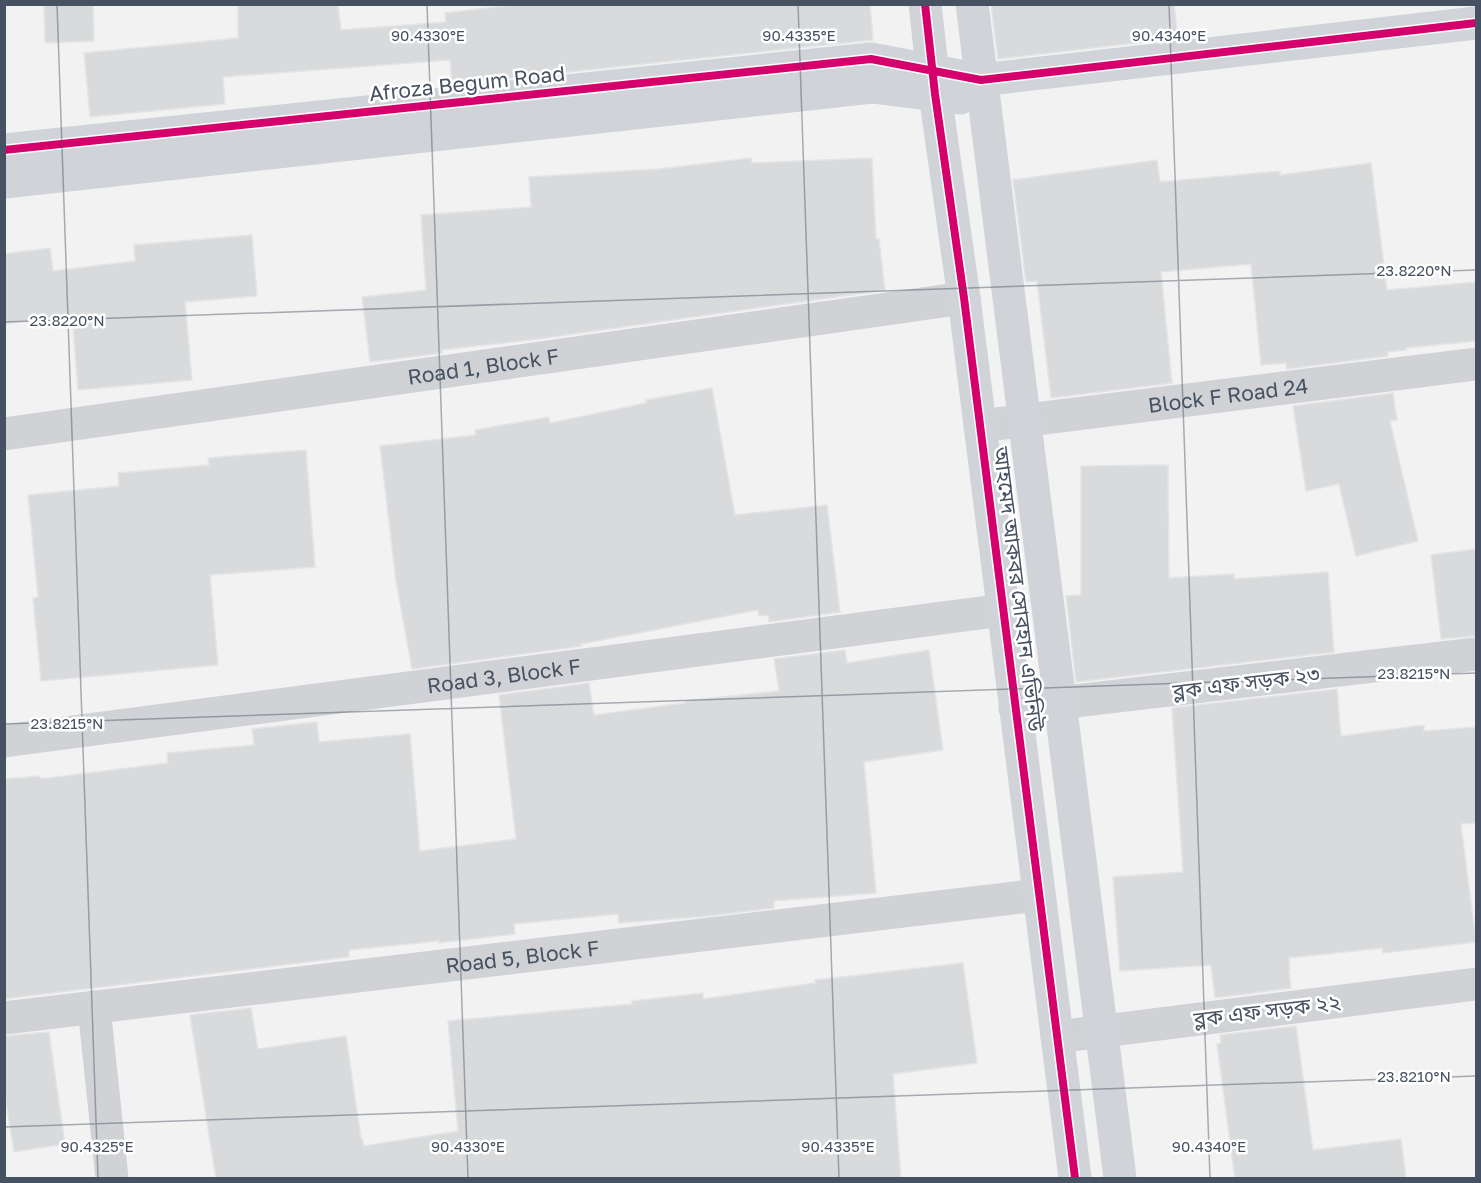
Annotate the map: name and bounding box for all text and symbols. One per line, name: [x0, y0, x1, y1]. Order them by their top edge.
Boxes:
text: 90.4330°E: [391, 26, 465, 44]
text: 90.4335°E: [762, 26, 836, 44]
text: 90.4340°E: [1132, 26, 1206, 44]
street label: Afroza Begum Road: [368, 60, 566, 106]
text: 23.8220°N: [1376, 261, 1452, 279]
text: 23.8220°N: [29, 311, 105, 329]
street label: Road 1, Block F: [406, 343, 561, 390]
street label: Block F Road 24: [1146, 372, 1310, 418]
street label: আহমেদ আকবর সোবহান এভিনিউ: [989, 444, 1050, 734]
street label: Road 3, Block F: [425, 653, 582, 698]
street label: ব্লক এফ সড়ক ২৩: [1170, 660, 1321, 704]
text: 23.8215°N: [1377, 664, 1451, 682]
text: 23.8215°N: [30, 714, 104, 732]
street label: Road 5, Block F: [444, 934, 601, 978]
street label: ব্লক এফ সড়ক ২২: [1191, 988, 1342, 1032]
text: 23.8210°N: [1377, 1067, 1451, 1085]
text: 90.4325°E: [60, 1137, 134, 1155]
text: 90.4330°E: [431, 1137, 505, 1155]
text: 90.4335°E: [801, 1137, 875, 1155]
text: 90.4340°E: [1172, 1137, 1246, 1155]

